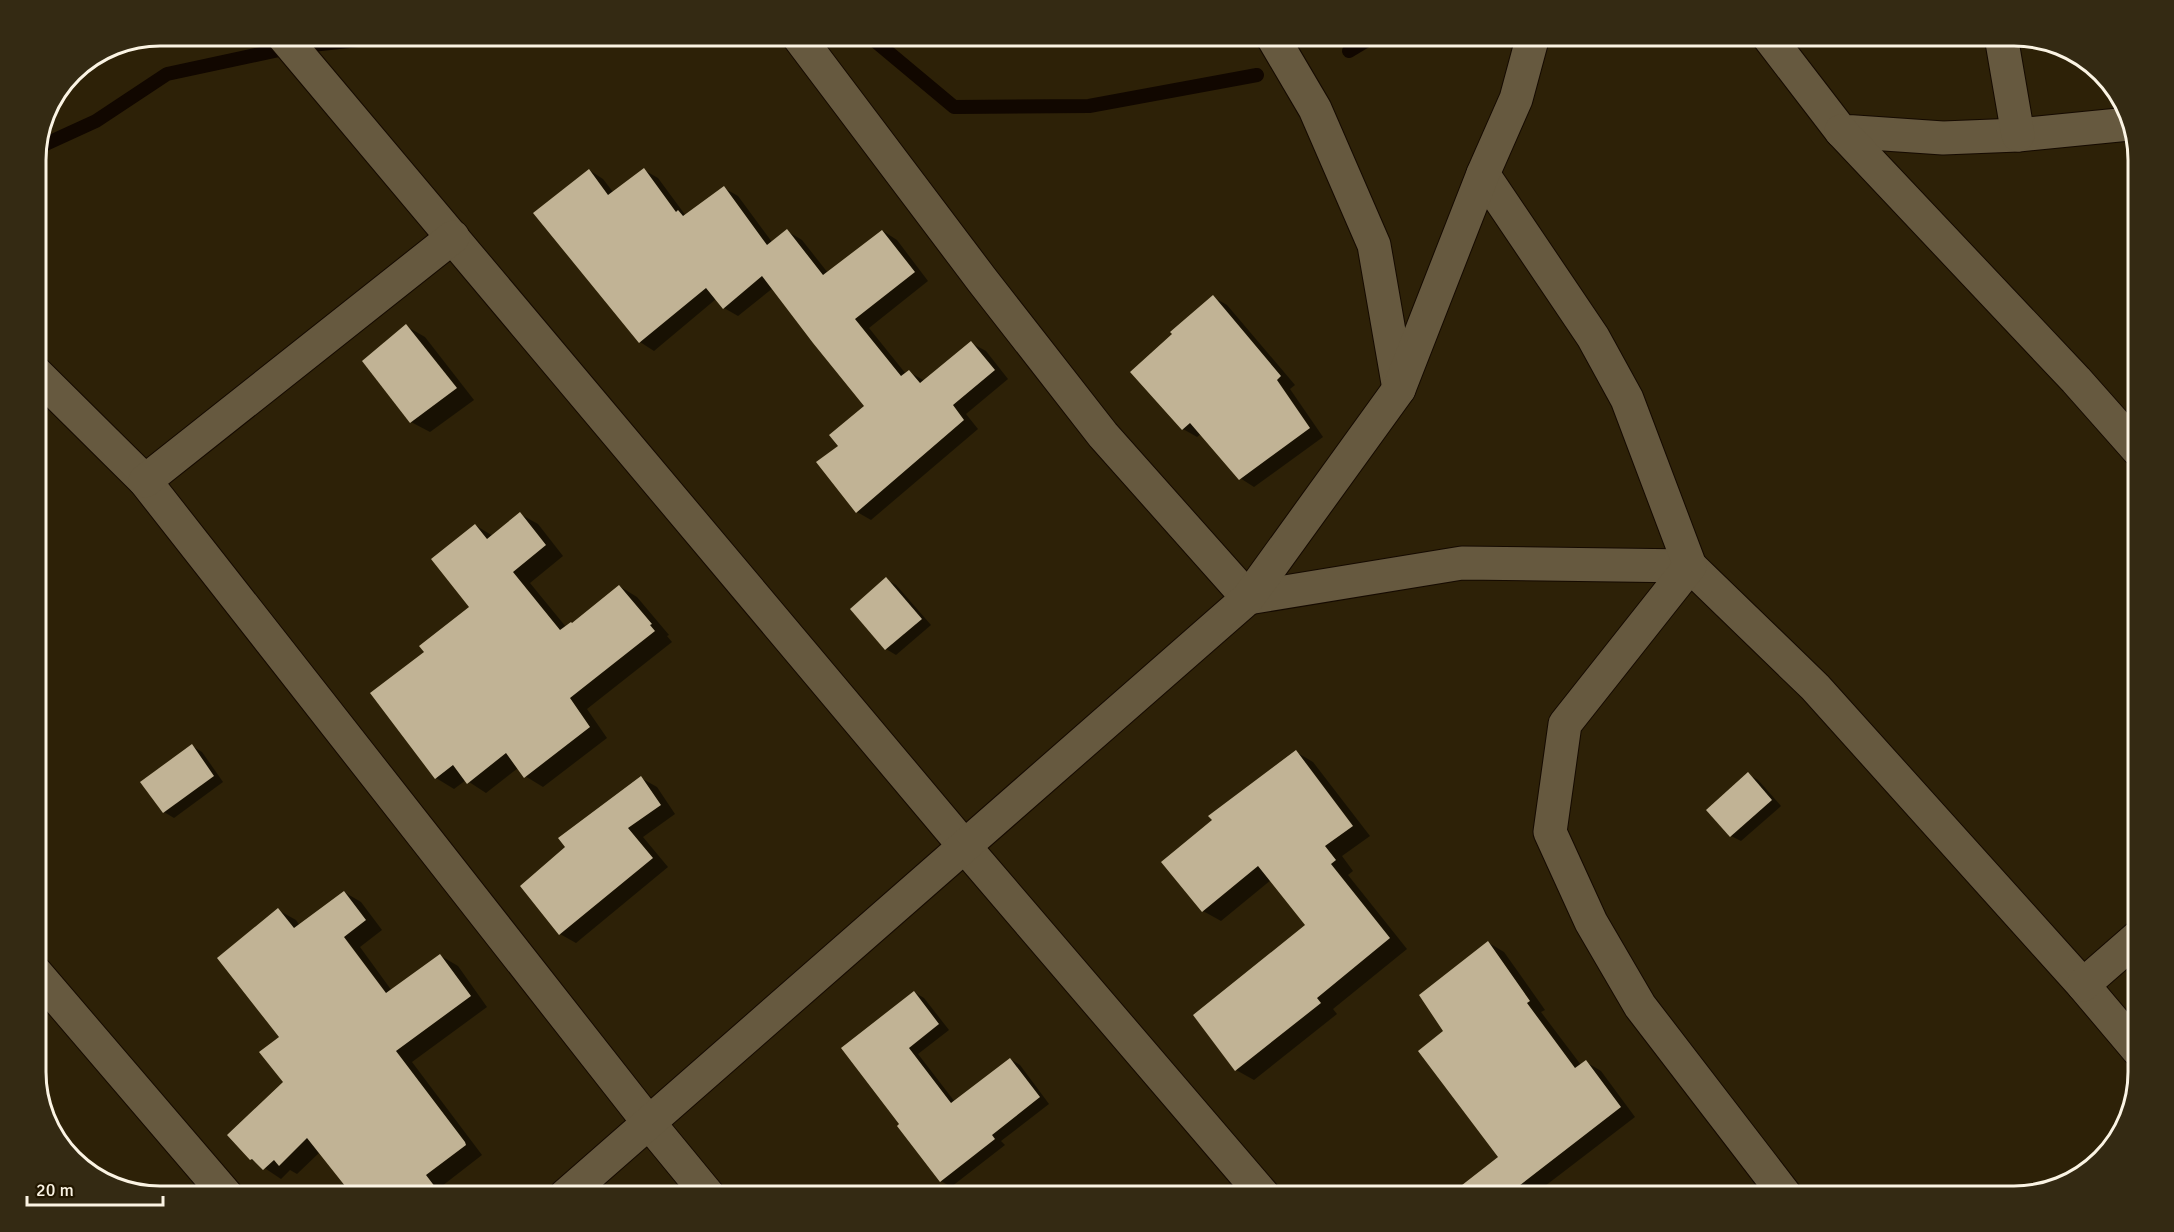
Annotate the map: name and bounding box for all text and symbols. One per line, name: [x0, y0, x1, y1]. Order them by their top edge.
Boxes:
scale bar: [27, 1169, 164, 1207]
text: 20 m: [36, 1179, 74, 1201]

